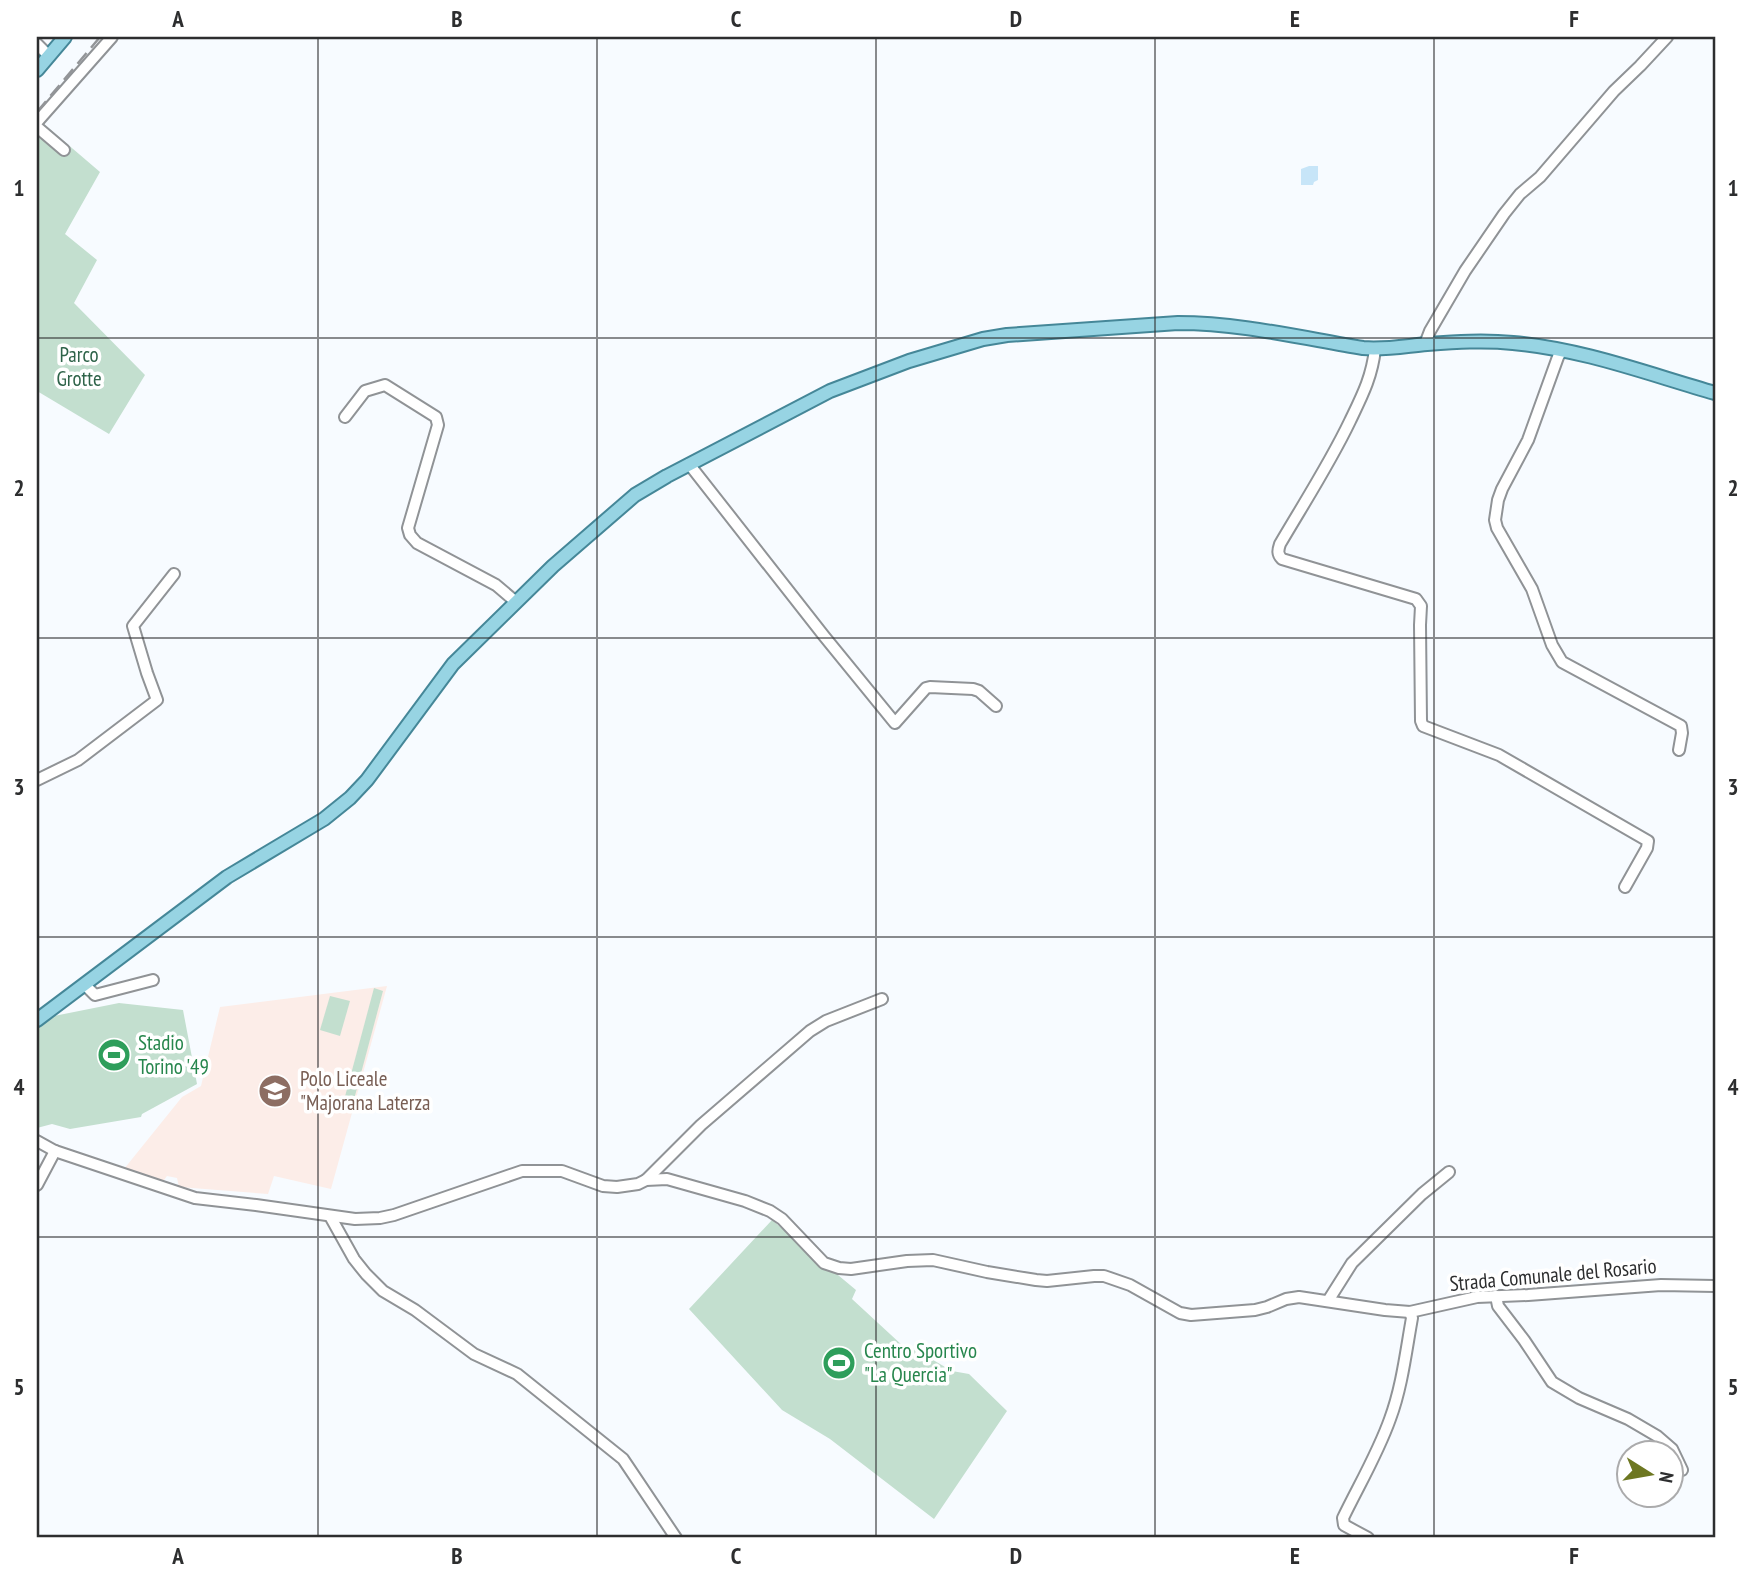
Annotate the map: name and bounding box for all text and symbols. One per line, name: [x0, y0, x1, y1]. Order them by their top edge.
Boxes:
text: A: [171, 4, 184, 33]
text: B: [451, 4, 463, 33]
text: C: [731, 4, 742, 33]
text: D: [1010, 4, 1022, 33]
text: E: [1290, 4, 1300, 33]
text: F: [1569, 4, 1579, 33]
text: 1: [14, 173, 25, 202]
text: 1: [1728, 173, 1739, 202]
park label: Parco Grotte: [56, 341, 102, 392]
text: 2: [14, 473, 25, 502]
text: 2: [1728, 473, 1739, 502]
text: 3: [14, 772, 25, 801]
text: 3: [1728, 772, 1739, 801]
place label: Stadio Torino '49: [138, 1029, 209, 1080]
sports icon: Stadio Torino '49: [95, 1036, 133, 1074]
place label: Polo Liceale "Majorana Laterza: [300, 1065, 430, 1116]
text: 4: [14, 1072, 25, 1101]
school or university icon: Polo Liceale "Majorana Laterza: [256, 1072, 294, 1110]
text: 4: [1728, 1072, 1739, 1101]
street label: Strada Comunale del Rosario: [1448, 1252, 1658, 1297]
place label: Centro Sportivo "La Quercia": [864, 1337, 977, 1388]
sports icon: Centro Sportivo "La Quercia": [820, 1344, 858, 1382]
text: 5: [14, 1372, 25, 1401]
text: 5: [1728, 1372, 1739, 1401]
north arrow: [1616, 1438, 1686, 1508]
text: N: [1654, 1470, 1679, 1485]
text: A: [171, 1541, 184, 1570]
text: B: [451, 1541, 463, 1570]
text: C: [731, 1541, 742, 1570]
text: D: [1010, 1541, 1022, 1570]
text: E: [1290, 1541, 1300, 1570]
text: F: [1569, 1541, 1579, 1570]

